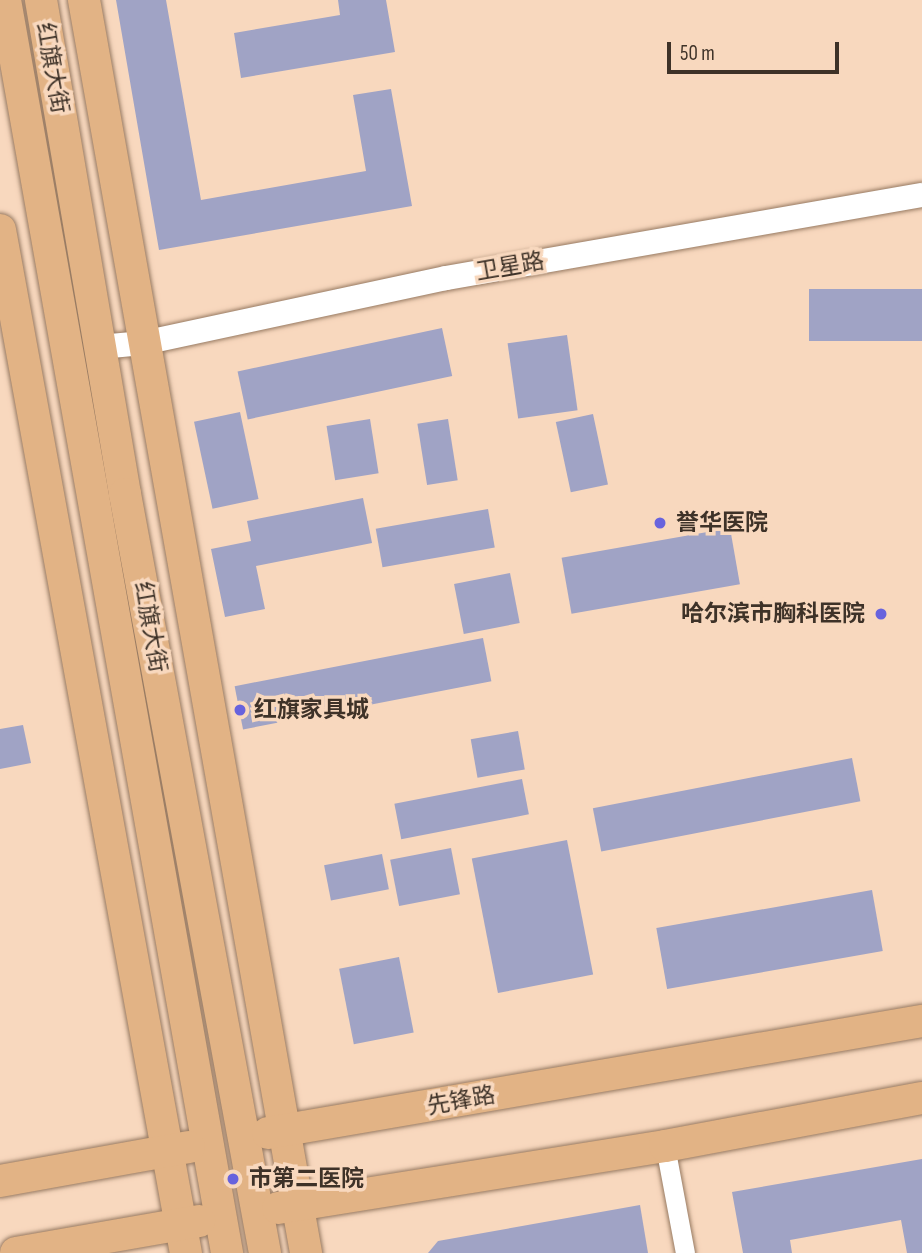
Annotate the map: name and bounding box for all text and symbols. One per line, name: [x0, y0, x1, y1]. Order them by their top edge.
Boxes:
street label: 红旗大街: [30, 20, 74, 116]
scale bar: [670, 28, 842, 72]
text: 50 m: [680, 41, 715, 66]
street label: 卫星路: [474, 247, 546, 287]
place label: 誉华医院: [676, 509, 768, 537]
marker: 誉华医院: [650, 513, 670, 533]
street label: 红旗大街: [128, 579, 172, 675]
place label: 哈尔滨市胸科医院: [681, 600, 865, 628]
marker: 哈尔滨市胸科医院: [871, 604, 891, 624]
place label: 红旗家具城: [254, 696, 369, 724]
marker: 红旗家具城: [232, 702, 248, 718]
street label: 先锋路: [425, 1081, 497, 1121]
place label: 市第二医院: [249, 1165, 364, 1193]
marker: 市第二医院: [223, 1169, 243, 1189]

